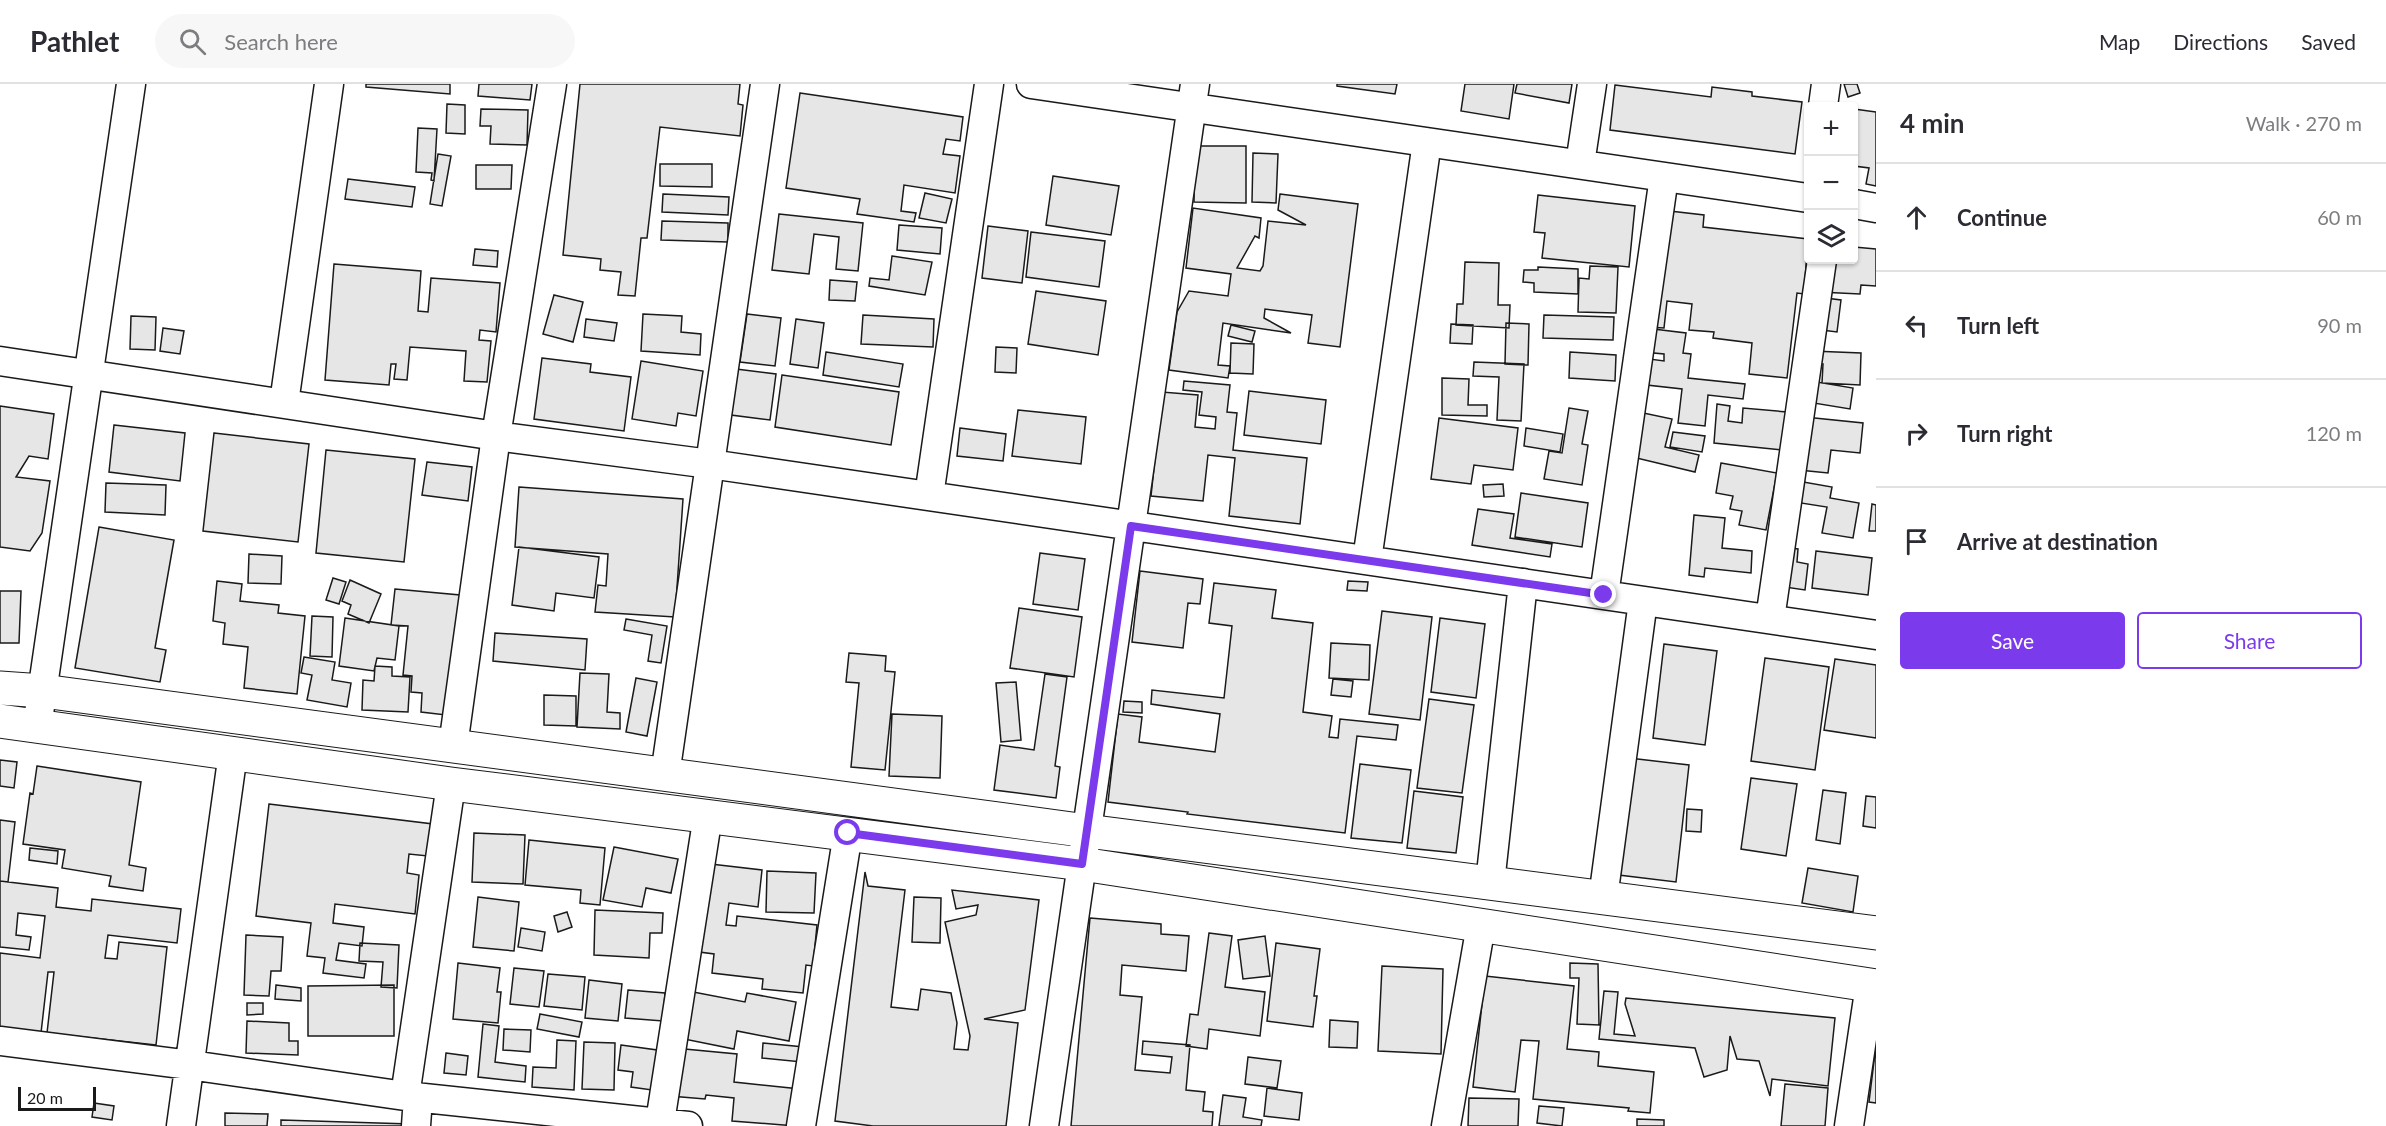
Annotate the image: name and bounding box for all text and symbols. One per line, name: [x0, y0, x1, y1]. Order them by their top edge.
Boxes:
search box: [155, 14, 575, 68]
text: Pathlet: [30, 24, 119, 58]
icon: search: [176, 25, 209, 58]
text: Search here: [224, 28, 338, 55]
text: Map: [2099, 29, 2140, 54]
text: Directions: [2173, 29, 2268, 54]
text: Saved: [2301, 29, 2356, 54]
map controls: [1804, 102, 1858, 264]
button: +: [1804, 102, 1858, 156]
text: 4 min: [1900, 107, 1964, 139]
text: Walk · 270 m: [2246, 111, 2362, 135]
button: −: [1804, 156, 1858, 210]
icon: ahead: [1900, 201, 1933, 234]
text: Continue: [1957, 204, 2047, 231]
text: 60 m: [2317, 205, 2362, 229]
button: layers: [1804, 210, 1858, 264]
icon: left: [1900, 309, 1933, 342]
text: Turn left: [1957, 312, 2039, 339]
text: 90 m: [2317, 313, 2362, 337]
icon: right: [1900, 417, 1933, 450]
text: Turn right: [1957, 420, 2052, 447]
text: 120 m: [2306, 421, 2362, 445]
icon: arrive: [1900, 525, 1933, 558]
text: Arrive at destination: [1957, 528, 2158, 555]
route end: [1590, 581, 1616, 607]
button: Save: [1900, 612, 2125, 669]
button: Share: [2137, 612, 2362, 669]
route start: [834, 819, 860, 845]
scale bar: [18, 1084, 96, 1112]
text: 20 m: [27, 1088, 63, 1107]

